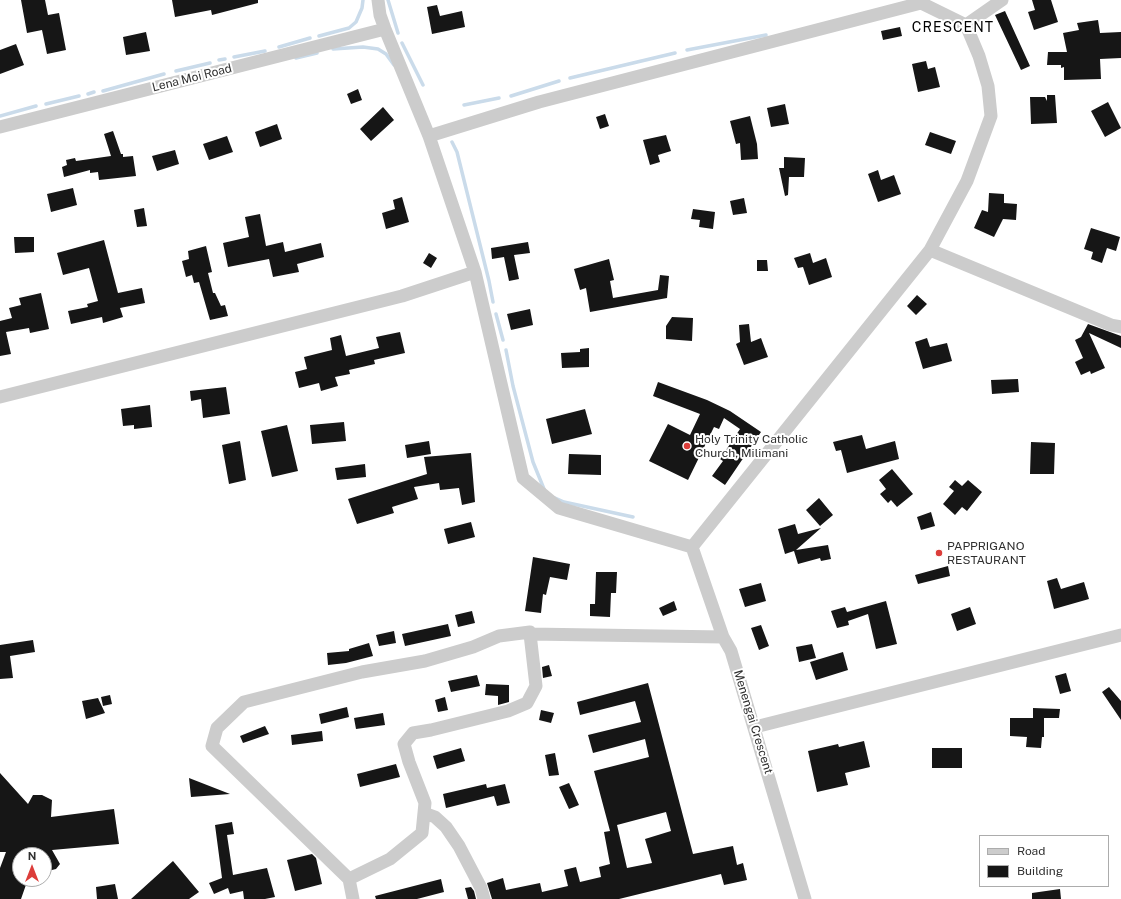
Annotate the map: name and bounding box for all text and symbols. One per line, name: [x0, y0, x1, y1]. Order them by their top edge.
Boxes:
district label: CRESCENT: [912, 20, 994, 36]
street label: Lena Moi Road: [151, 61, 233, 95]
place label: Holy Trinity Catholic Church, Milimani: [695, 432, 808, 460]
marker: Holy Trinity Catholic Church, Milimani: [682, 441, 692, 451]
place label: PAPPRIGANO RESTAURANT: [947, 539, 1026, 567]
marker: PAPPRIGANO RESTAURANT: [934, 548, 944, 558]
street label: Menengai Crescent: [730, 668, 776, 776]
legend: [979, 835, 1109, 887]
text: Road: [1017, 844, 1045, 858]
north arrow: [12, 847, 52, 887]
text: N: [28, 850, 36, 862]
text: Building: [1017, 864, 1063, 878]

